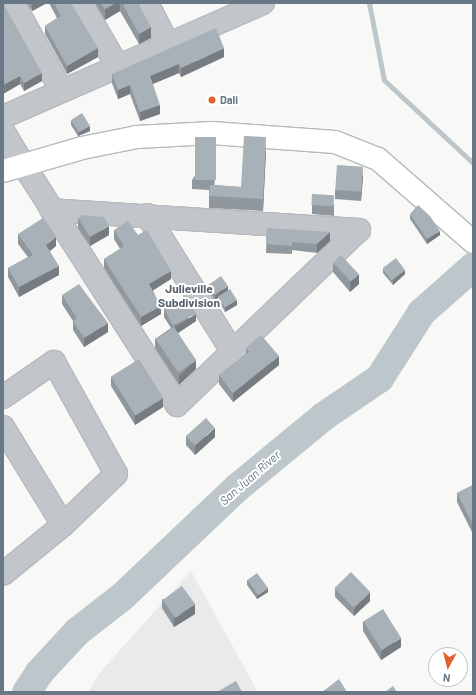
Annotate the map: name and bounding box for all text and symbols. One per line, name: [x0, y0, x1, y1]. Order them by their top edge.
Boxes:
place label: Dali: [220, 93, 238, 107]
marker: Dali: [207, 95, 217, 105]
district label: Julieville Subdivision: [158, 282, 220, 310]
water label: San Juan River: [217, 448, 283, 508]
north arrow: [428, 647, 468, 687]
text: N: [442, 672, 451, 685]

